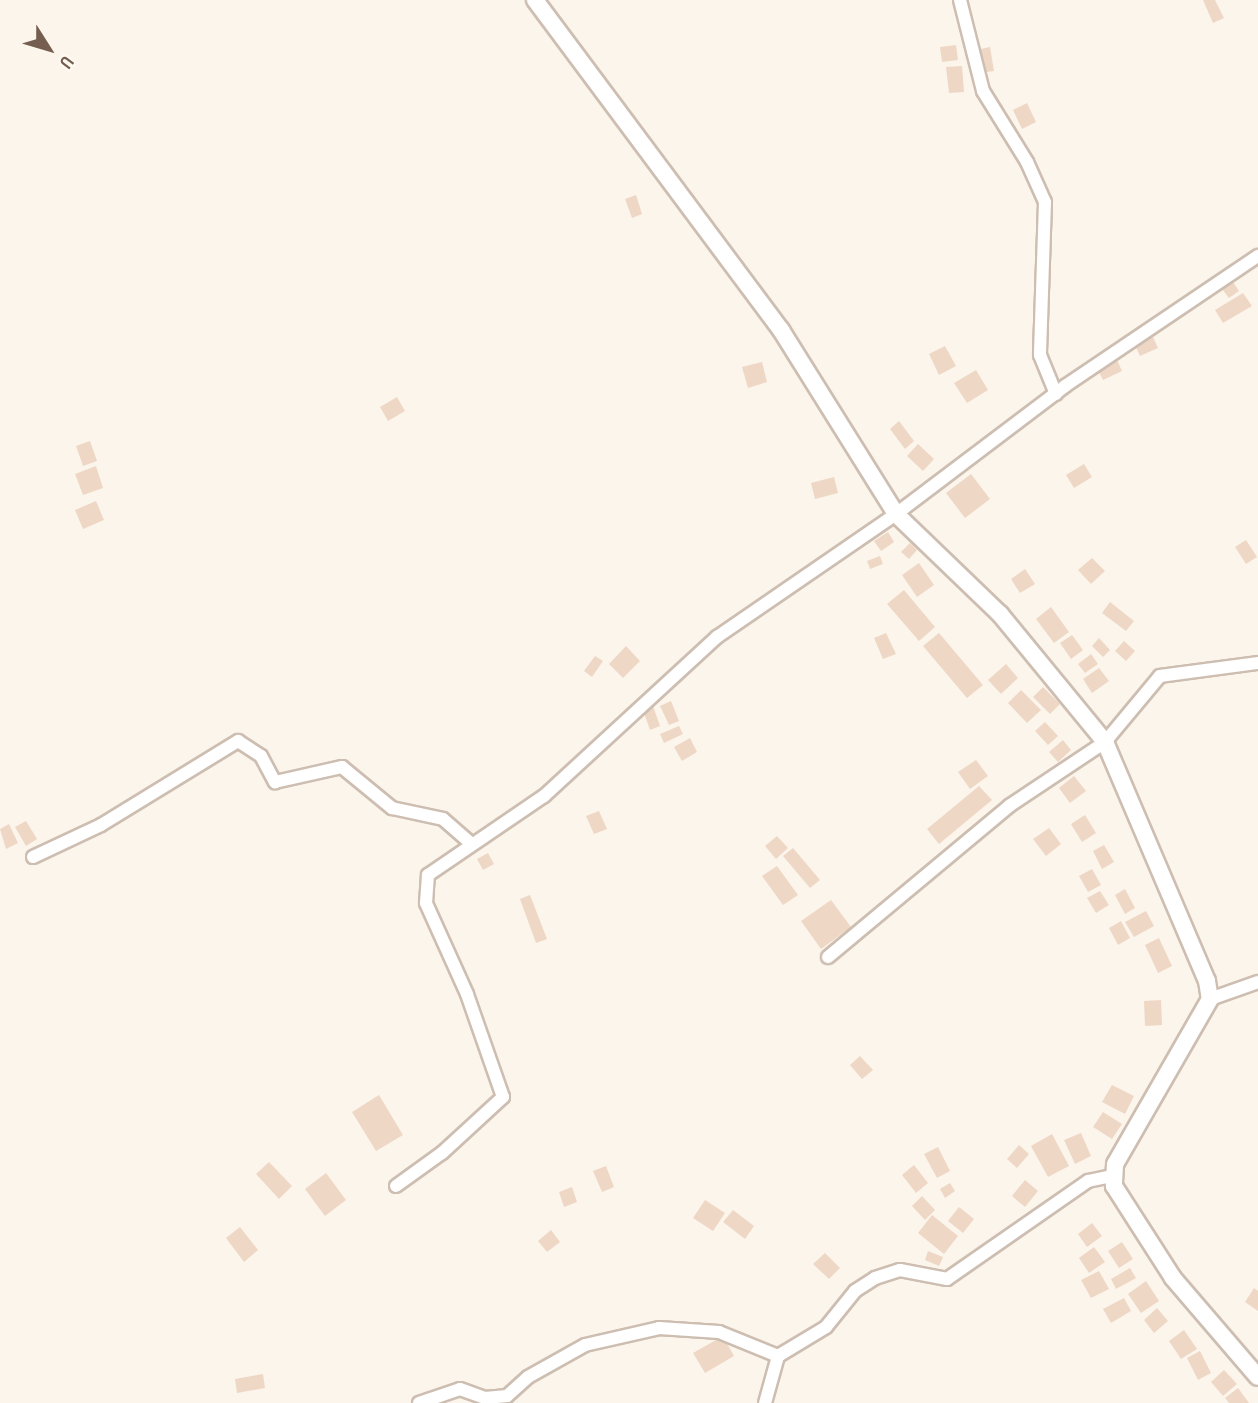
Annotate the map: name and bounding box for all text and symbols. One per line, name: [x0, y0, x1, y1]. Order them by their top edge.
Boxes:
north arrow: [14, 14, 84, 84]
text: U: [54, 51, 78, 73]

